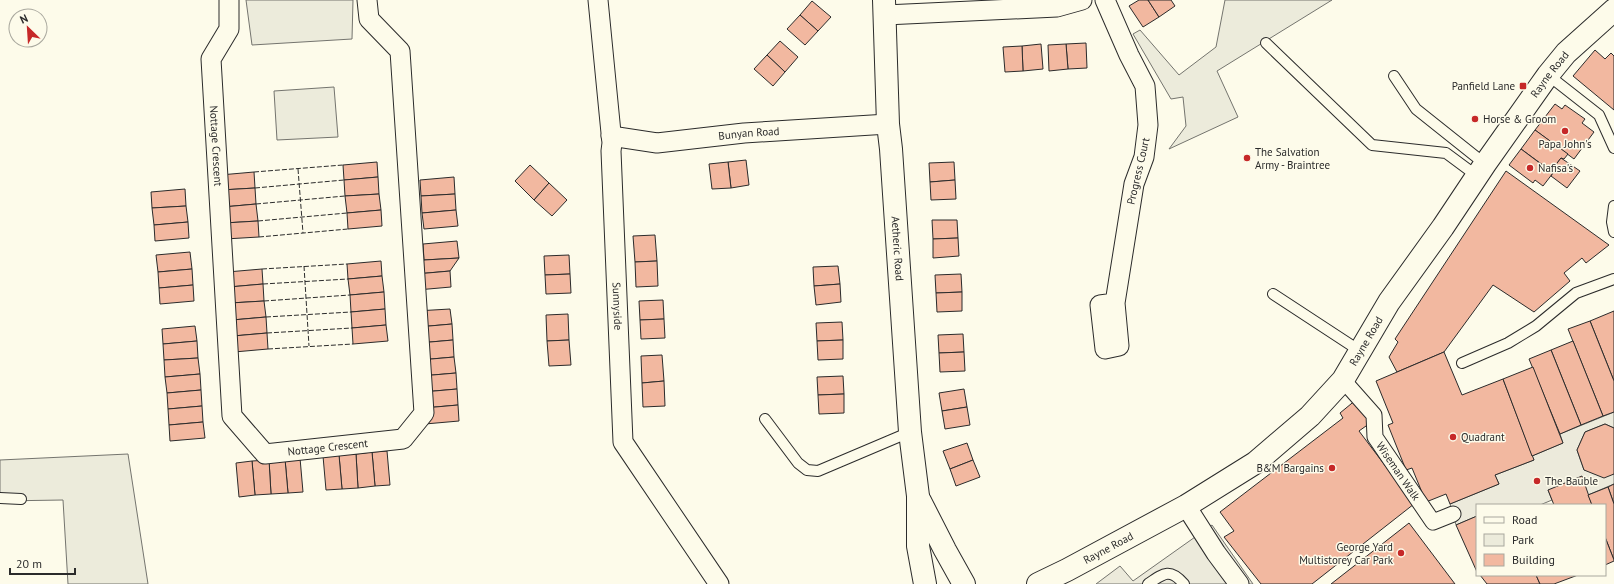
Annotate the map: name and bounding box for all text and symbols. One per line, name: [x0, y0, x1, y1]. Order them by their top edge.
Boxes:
north arrow: [8, 8, 48, 48]
text: N: [18, 11, 30, 27]
street label: Rayne Road: [1527, 48, 1572, 100]
place label: Panfield Lane: [1452, 79, 1515, 93]
marker: Panfield Lane: [1518, 81, 1528, 91]
street label: Nottage Crescent: [207, 105, 225, 187]
place label: Horse & Groom: [1483, 112, 1556, 126]
marker: Horse & Groom: [1470, 114, 1480, 124]
street label: Bunyan Road: [718, 124, 780, 143]
marker: Papa John's: [1560, 126, 1570, 136]
street label: Progress Court: [1123, 136, 1153, 206]
place label: Papa John's: [1538, 137, 1592, 151]
place label: The Salvation Army - Braintree: [1255, 145, 1330, 172]
marker: The Salvation Army - Braintree: [1242, 153, 1252, 163]
place label: Nafisa's: [1538, 161, 1574, 175]
marker: Nafisa's: [1525, 163, 1535, 173]
street label: Aetheric Road: [889, 216, 907, 281]
street label: Sunnyside: [609, 282, 625, 331]
street label: Rayne Road: [1346, 314, 1386, 368]
place label: Quadrant: [1461, 430, 1505, 444]
marker: Quadrant: [1448, 432, 1458, 442]
street label: Nottage Crescent: [287, 436, 369, 459]
street label: Wiseman Walk: [1373, 439, 1424, 504]
place label: B&M Bargains: [1256, 461, 1324, 475]
marker: B&M Bargains: [1327, 463, 1337, 473]
place label: The Bauble: [1545, 474, 1599, 488]
marker: The Bauble: [1532, 476, 1542, 486]
legend: [1476, 504, 1606, 576]
text: Road: [1512, 512, 1537, 527]
street label: Rayne Road: [1081, 529, 1136, 567]
text: Park: [1512, 532, 1534, 547]
place label: George Yard Multistorey Car Park: [1299, 540, 1394, 567]
marker: George Yard Multistorey Car Park: [1396, 548, 1406, 558]
scale bar: [10, 550, 75, 576]
text: Building: [1512, 552, 1555, 567]
text: 20 m: [16, 556, 42, 571]

